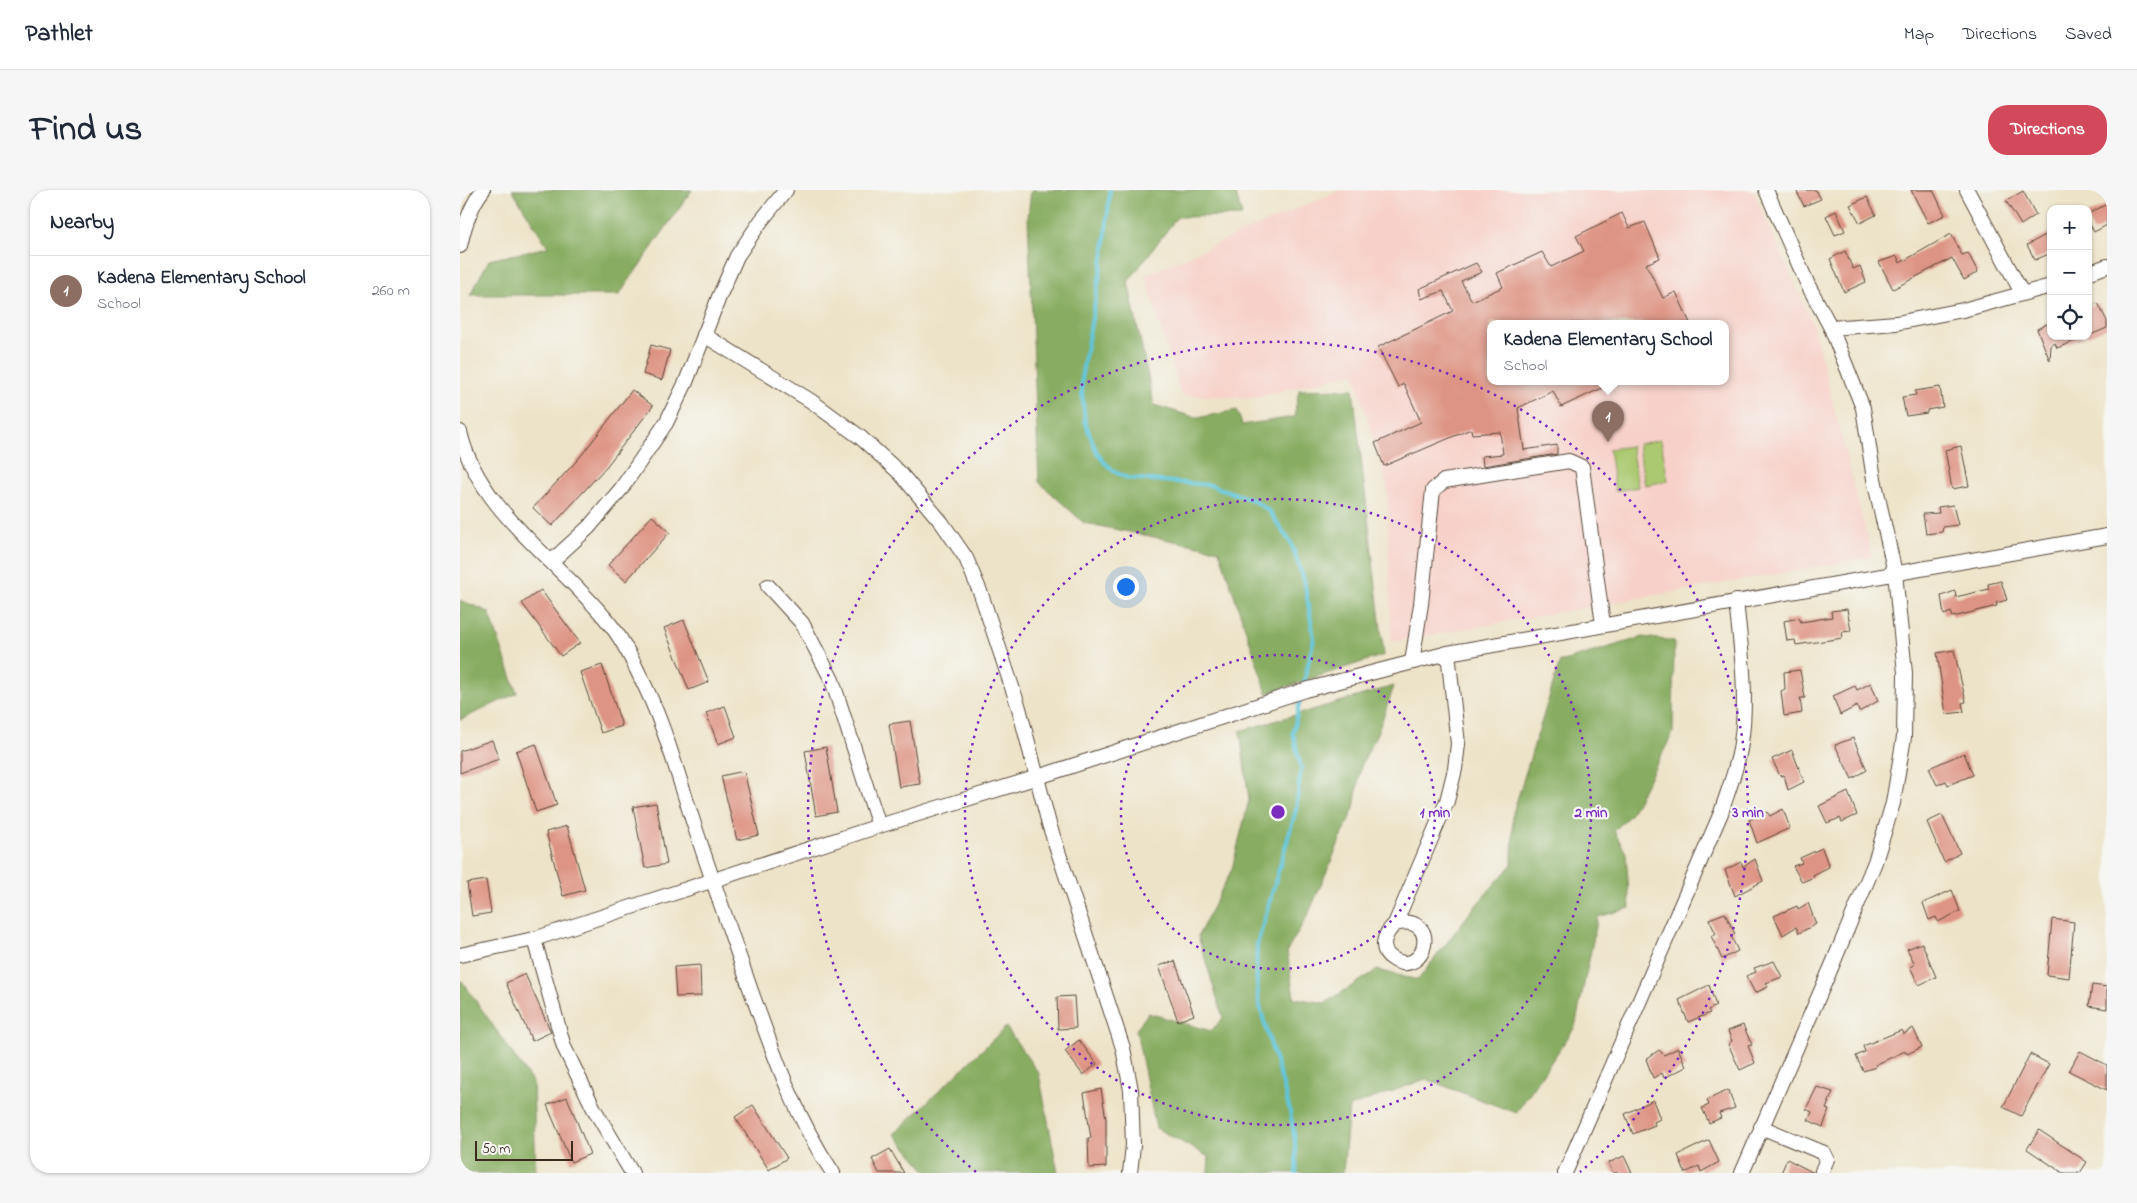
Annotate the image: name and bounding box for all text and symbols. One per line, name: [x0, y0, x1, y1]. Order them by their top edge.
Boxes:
text: Pathlet: [25, 17, 93, 52]
text: Map: [1904, 22, 1934, 48]
text: Directions: [1962, 22, 2037, 48]
text: Saved: [2065, 22, 2112, 48]
text: Find us: [30, 105, 142, 156]
button: Directions: [1988, 105, 2107, 155]
map controls: [2047, 205, 2092, 340]
button: +: [2047, 205, 2092, 250]
text: Nearby: [50, 208, 114, 238]
button: −: [2047, 250, 2092, 295]
text: Kadena Elementary School: [97, 265, 306, 292]
text: 1: [63, 279, 69, 303]
text: 260 m: [372, 279, 410, 303]
text: School: [97, 292, 141, 316]
button: locate: [2047, 295, 2092, 340]
popup: [1487, 320, 1729, 385]
text: Kadena Elementary School: [1504, 327, 1712, 354]
text: School: [1504, 354, 1547, 378]
pin: 1: [1592, 401, 1624, 442]
your location: [1113, 574, 1139, 600]
text: 1 min: [1420, 802, 1451, 824]
text: 2 min: [1574, 802, 1608, 824]
text: 3 min: [1731, 802, 1764, 824]
centre of rings: [1269, 803, 1287, 821]
scale bar: [475, 1138, 572, 1161]
text: 50 m: [482, 1139, 510, 1160]

